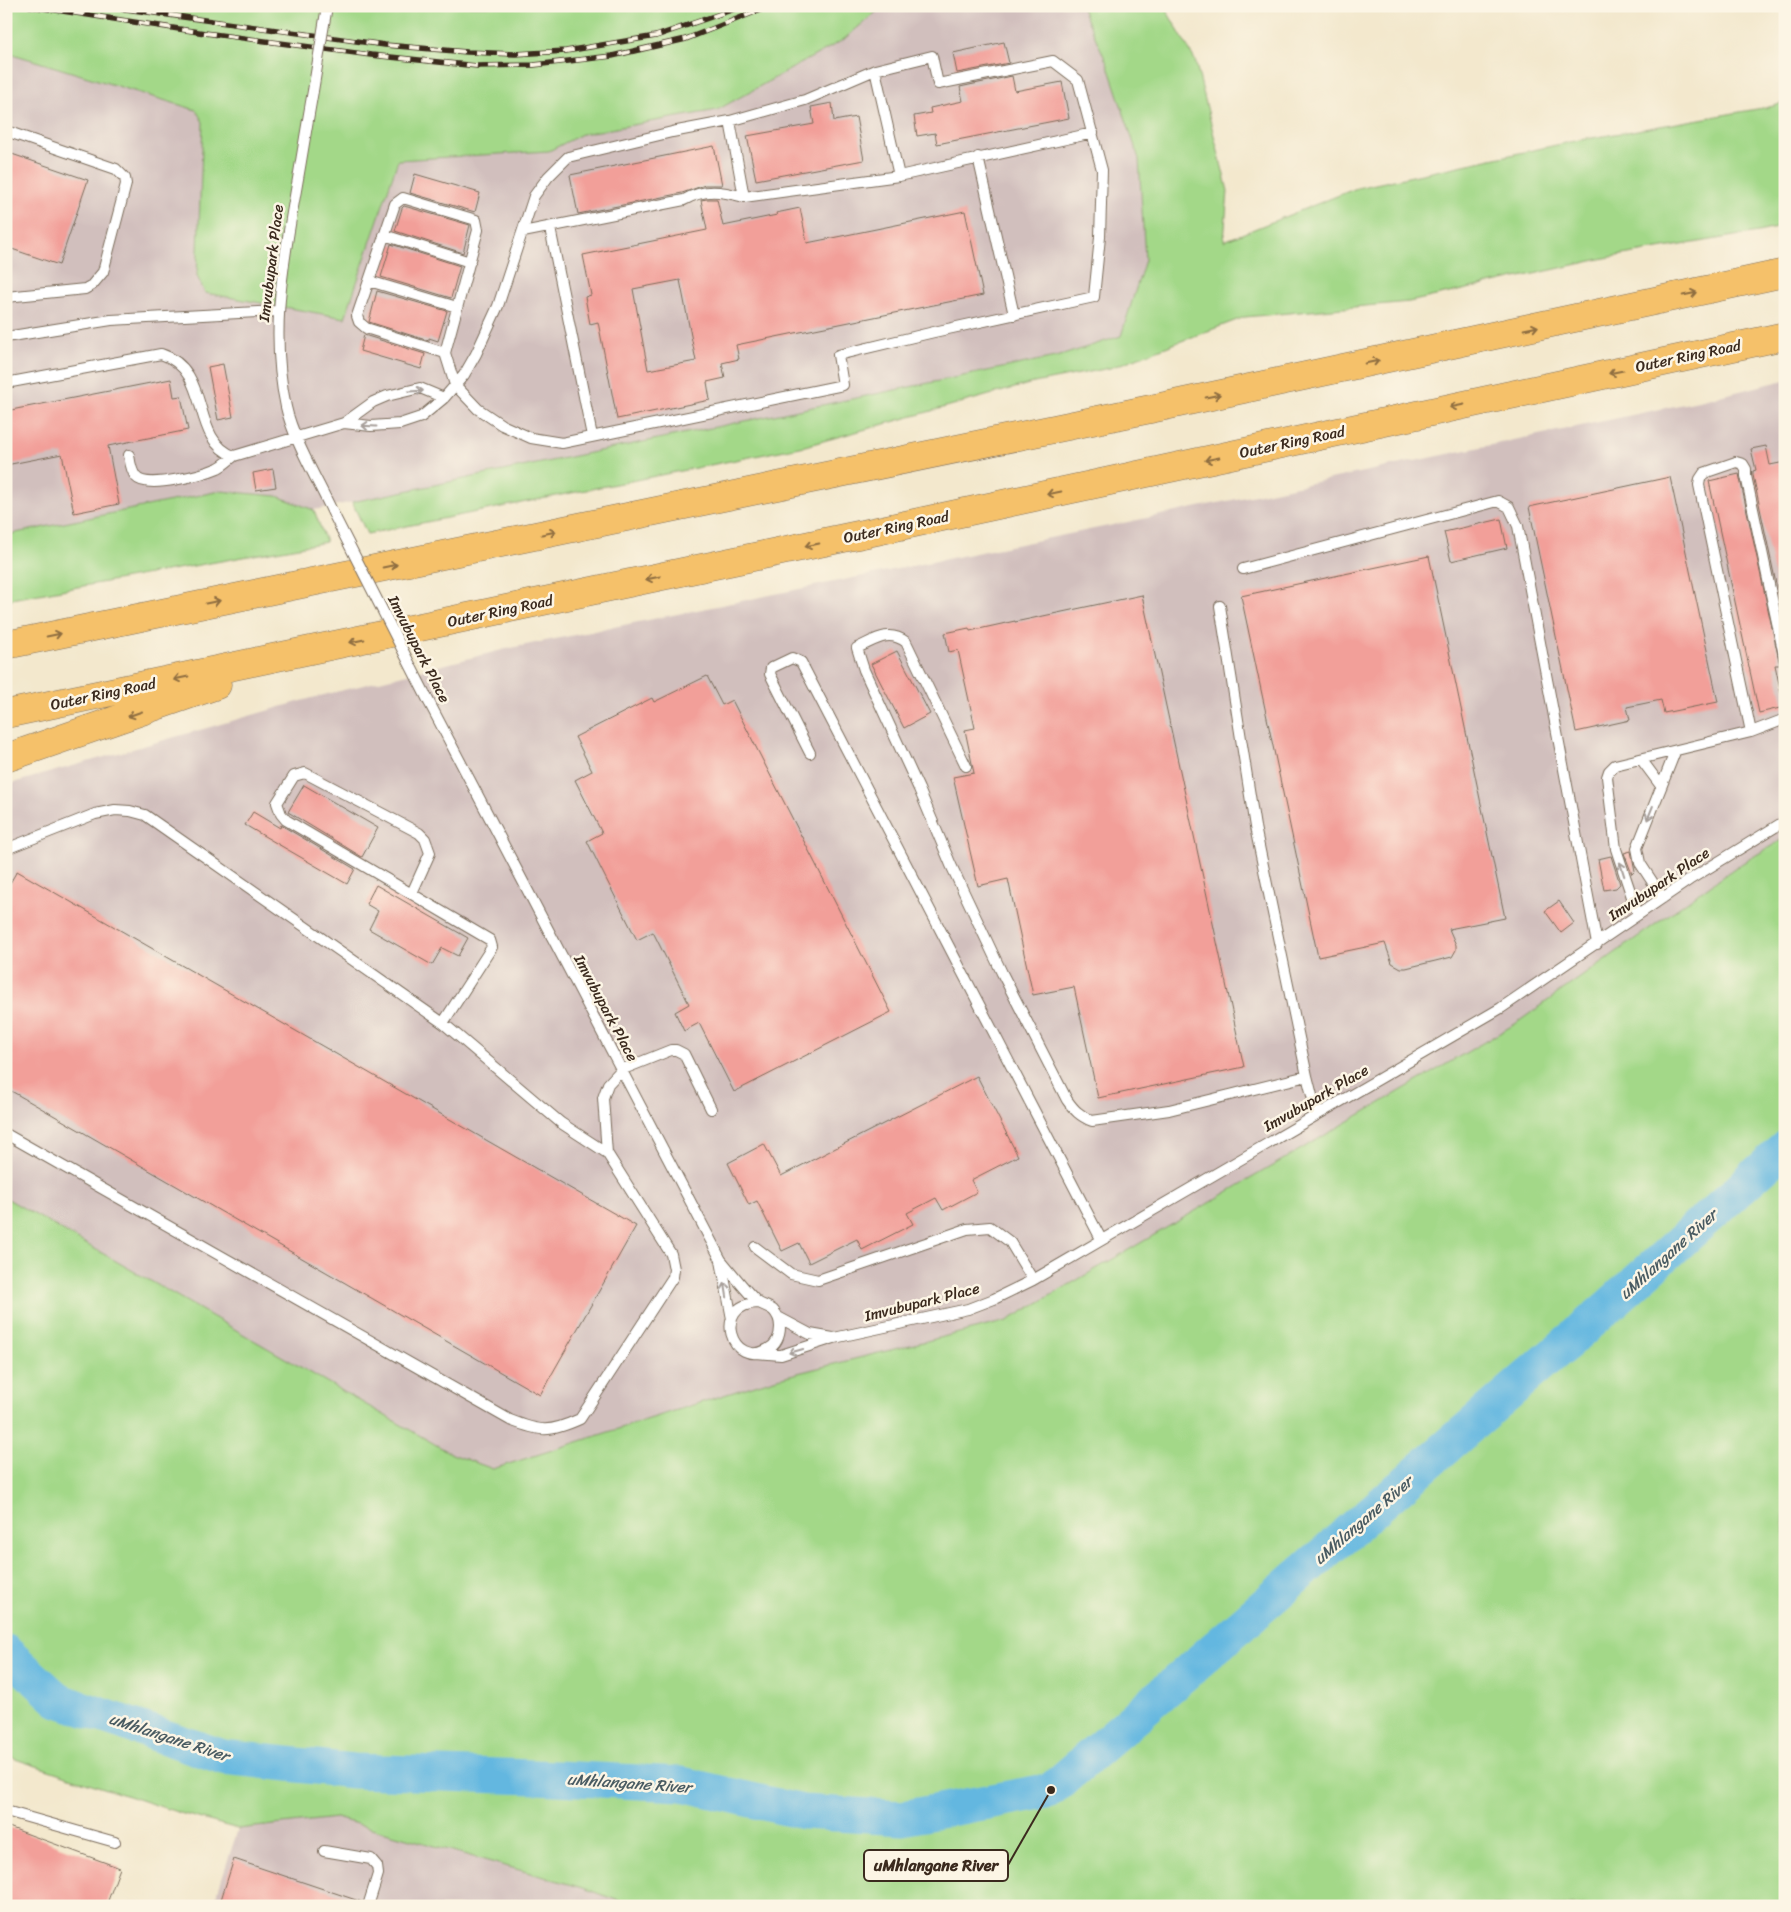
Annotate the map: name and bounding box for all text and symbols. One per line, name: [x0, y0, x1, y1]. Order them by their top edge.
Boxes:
street label: Imvubupark Place: [251, 203, 291, 324]
one-way arrow: [1681, 288, 1697, 298]
one-way arrow: [1522, 323, 1538, 332]
street label: Outer Ring Road: [1633, 332, 1744, 380]
one-way arrow: [1363, 357, 1379, 366]
one-way arrow: [1608, 368, 1624, 377]
one-way arrow: [408, 386, 424, 395]
one-way arrow: [1205, 391, 1221, 400]
one-way arrow: [1449, 402, 1465, 411]
street label: Outer Ring Road: [1237, 418, 1348, 466]
one-way arrow: [361, 421, 377, 430]
one-way arrow: [1205, 455, 1221, 464]
one-way arrow: [1046, 489, 1062, 498]
street label: Outer Ring Road: [841, 503, 952, 551]
one-way arrow: [540, 528, 556, 538]
one-way arrow: [804, 541, 820, 550]
one-way arrow: [381, 561, 397, 570]
one-way arrow: [645, 574, 661, 584]
street label: Outer Ring Road: [445, 587, 556, 635]
street label: Imvubupark Place: [380, 590, 458, 708]
one-way arrow: [205, 597, 221, 606]
one-way arrow: [46, 630, 62, 639]
one-way arrow: [349, 637, 365, 646]
street label: Outer Ring Road: [48, 670, 159, 718]
one-way arrow: [173, 674, 189, 683]
one-way arrow: [127, 710, 143, 719]
one-way arrow: [1645, 805, 1654, 820]
street label: Imvubupark Place: [1602, 840, 1715, 928]
one-way arrow: [1617, 862, 1626, 878]
street label: Imvubupark Place: [566, 949, 645, 1066]
street label: Imvubupark Place: [1257, 1057, 1374, 1139]
water label: uMhlangane River: [1612, 1199, 1726, 1306]
street label: Imvubupark Place: [861, 1275, 983, 1329]
one-way arrow: [720, 1282, 730, 1298]
one-way arrow: [788, 1347, 804, 1356]
water label: uMhlangane River: [1307, 1466, 1422, 1572]
water label: uMhlangane River: [105, 1704, 236, 1771]
water label: uMhlangane River: [566, 1764, 695, 1802]
callout: uMhlangane River: [864, 1850, 1008, 1881]
text: uMhlangane River: [874, 1851, 1000, 1880]

